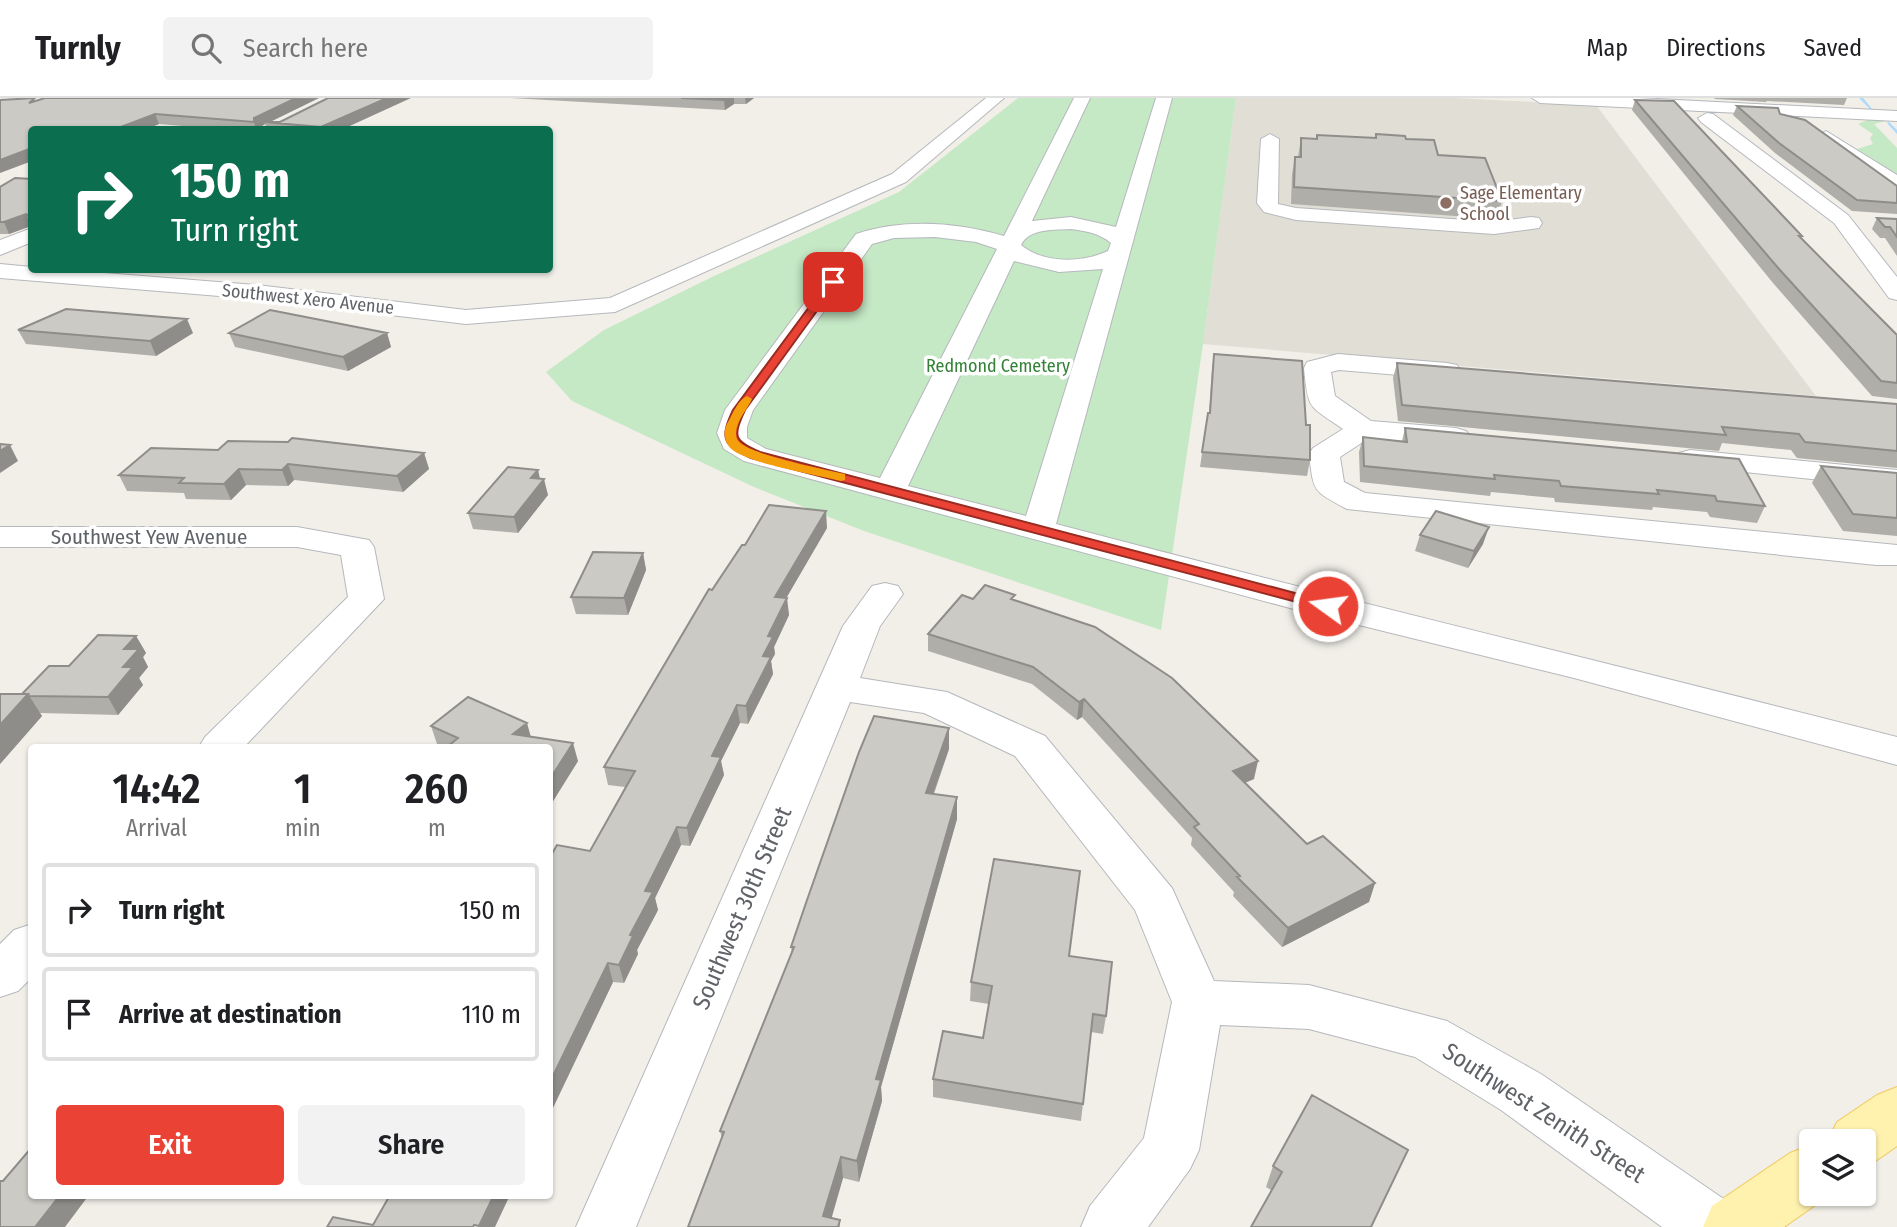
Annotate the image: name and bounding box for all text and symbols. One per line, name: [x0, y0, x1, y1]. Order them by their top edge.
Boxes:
search box: [163, 17, 653, 80]
text: Turnly: [35, 28, 121, 68]
icon: search: [187, 29, 225, 67]
text: Search here: [243, 33, 368, 64]
text: Map: [1587, 34, 1628, 62]
text: Directions: [1666, 34, 1765, 62]
text: Saved: [1803, 34, 1862, 62]
text: 150 m: [171, 151, 290, 210]
icon: right: [56, 154, 147, 245]
place label: Sage Elementary School: [1460, 182, 1582, 225]
marker: Sage Elementary School: [1438, 195, 1454, 211]
text: Turn right: [171, 211, 298, 249]
pin: [803, 252, 863, 312]
icon: arrive: [814, 263, 852, 301]
street label: Southwest Xero Avenue: [221, 279, 395, 319]
park label: Redmond Cemetery: [926, 355, 1070, 377]
street label: Southwest Yew Avenue: [51, 524, 247, 550]
position arrow: [1291, 569, 1365, 643]
text: 14:42: [112, 764, 201, 814]
text: 1: [294, 764, 312, 814]
text: 260: [405, 764, 469, 814]
street label: Southwest 30th Street: [687, 802, 797, 1014]
text: Arrival: [126, 814, 187, 842]
text: min: [285, 814, 321, 842]
text: m: [428, 814, 446, 842]
icon: right: [60, 891, 98, 929]
text: Turn right: [119, 895, 225, 926]
text: 150 m: [459, 895, 521, 926]
icon: arrive: [60, 995, 98, 1033]
text: Arrive at destination: [119, 999, 342, 1030]
text: 110 m: [461, 999, 521, 1030]
street label: Southwest Zenith Street: [1438, 1037, 1650, 1189]
button: Exit: [56, 1105, 284, 1185]
button: Share: [298, 1105, 525, 1185]
map controls: [1799, 1129, 1876, 1206]
button: layers: [1799, 1129, 1876, 1206]

